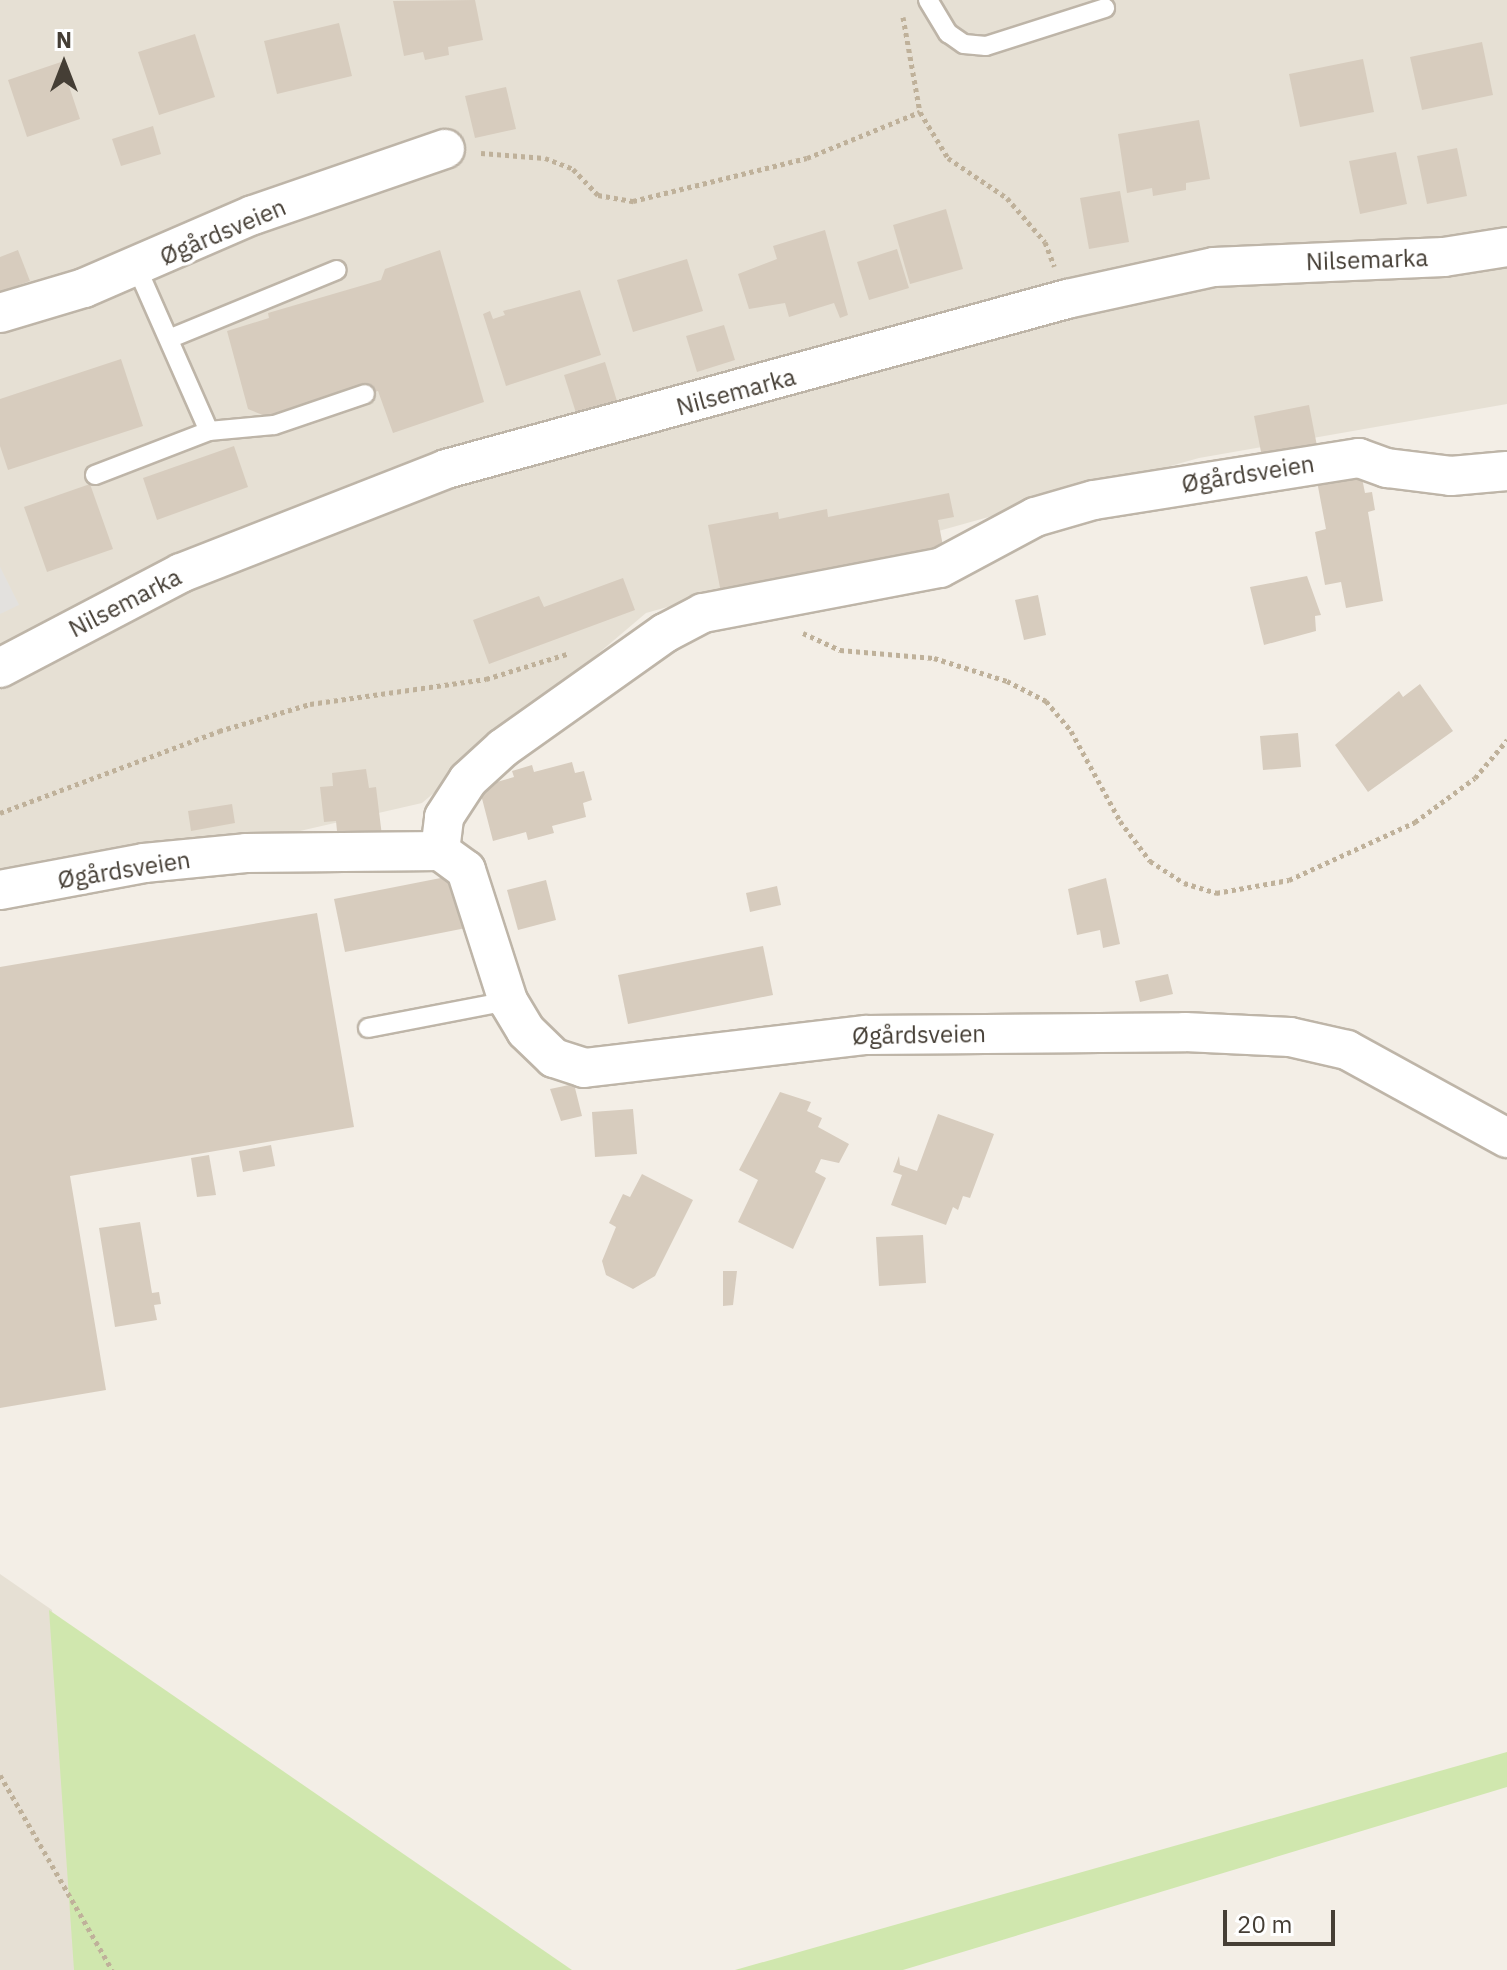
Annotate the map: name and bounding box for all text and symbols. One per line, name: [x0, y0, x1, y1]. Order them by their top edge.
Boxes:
north arrow: [24, 24, 104, 104]
text: N: [56, 25, 72, 54]
street label: Øgårdsveien: [156, 193, 290, 271]
street label: Nilsemarka: [1305, 243, 1429, 277]
street label: Nilsemarka: [673, 362, 799, 422]
street label: Øgårdsveien: [1180, 449, 1316, 499]
street label: Nilsemarka: [64, 562, 186, 644]
street label: Øgårdsveien: [56, 845, 192, 895]
street label: Øgårdsveien: [852, 1019, 986, 1051]
scale bar: [1227, 1894, 1339, 1944]
text: 20 m: [1237, 1908, 1292, 1940]

